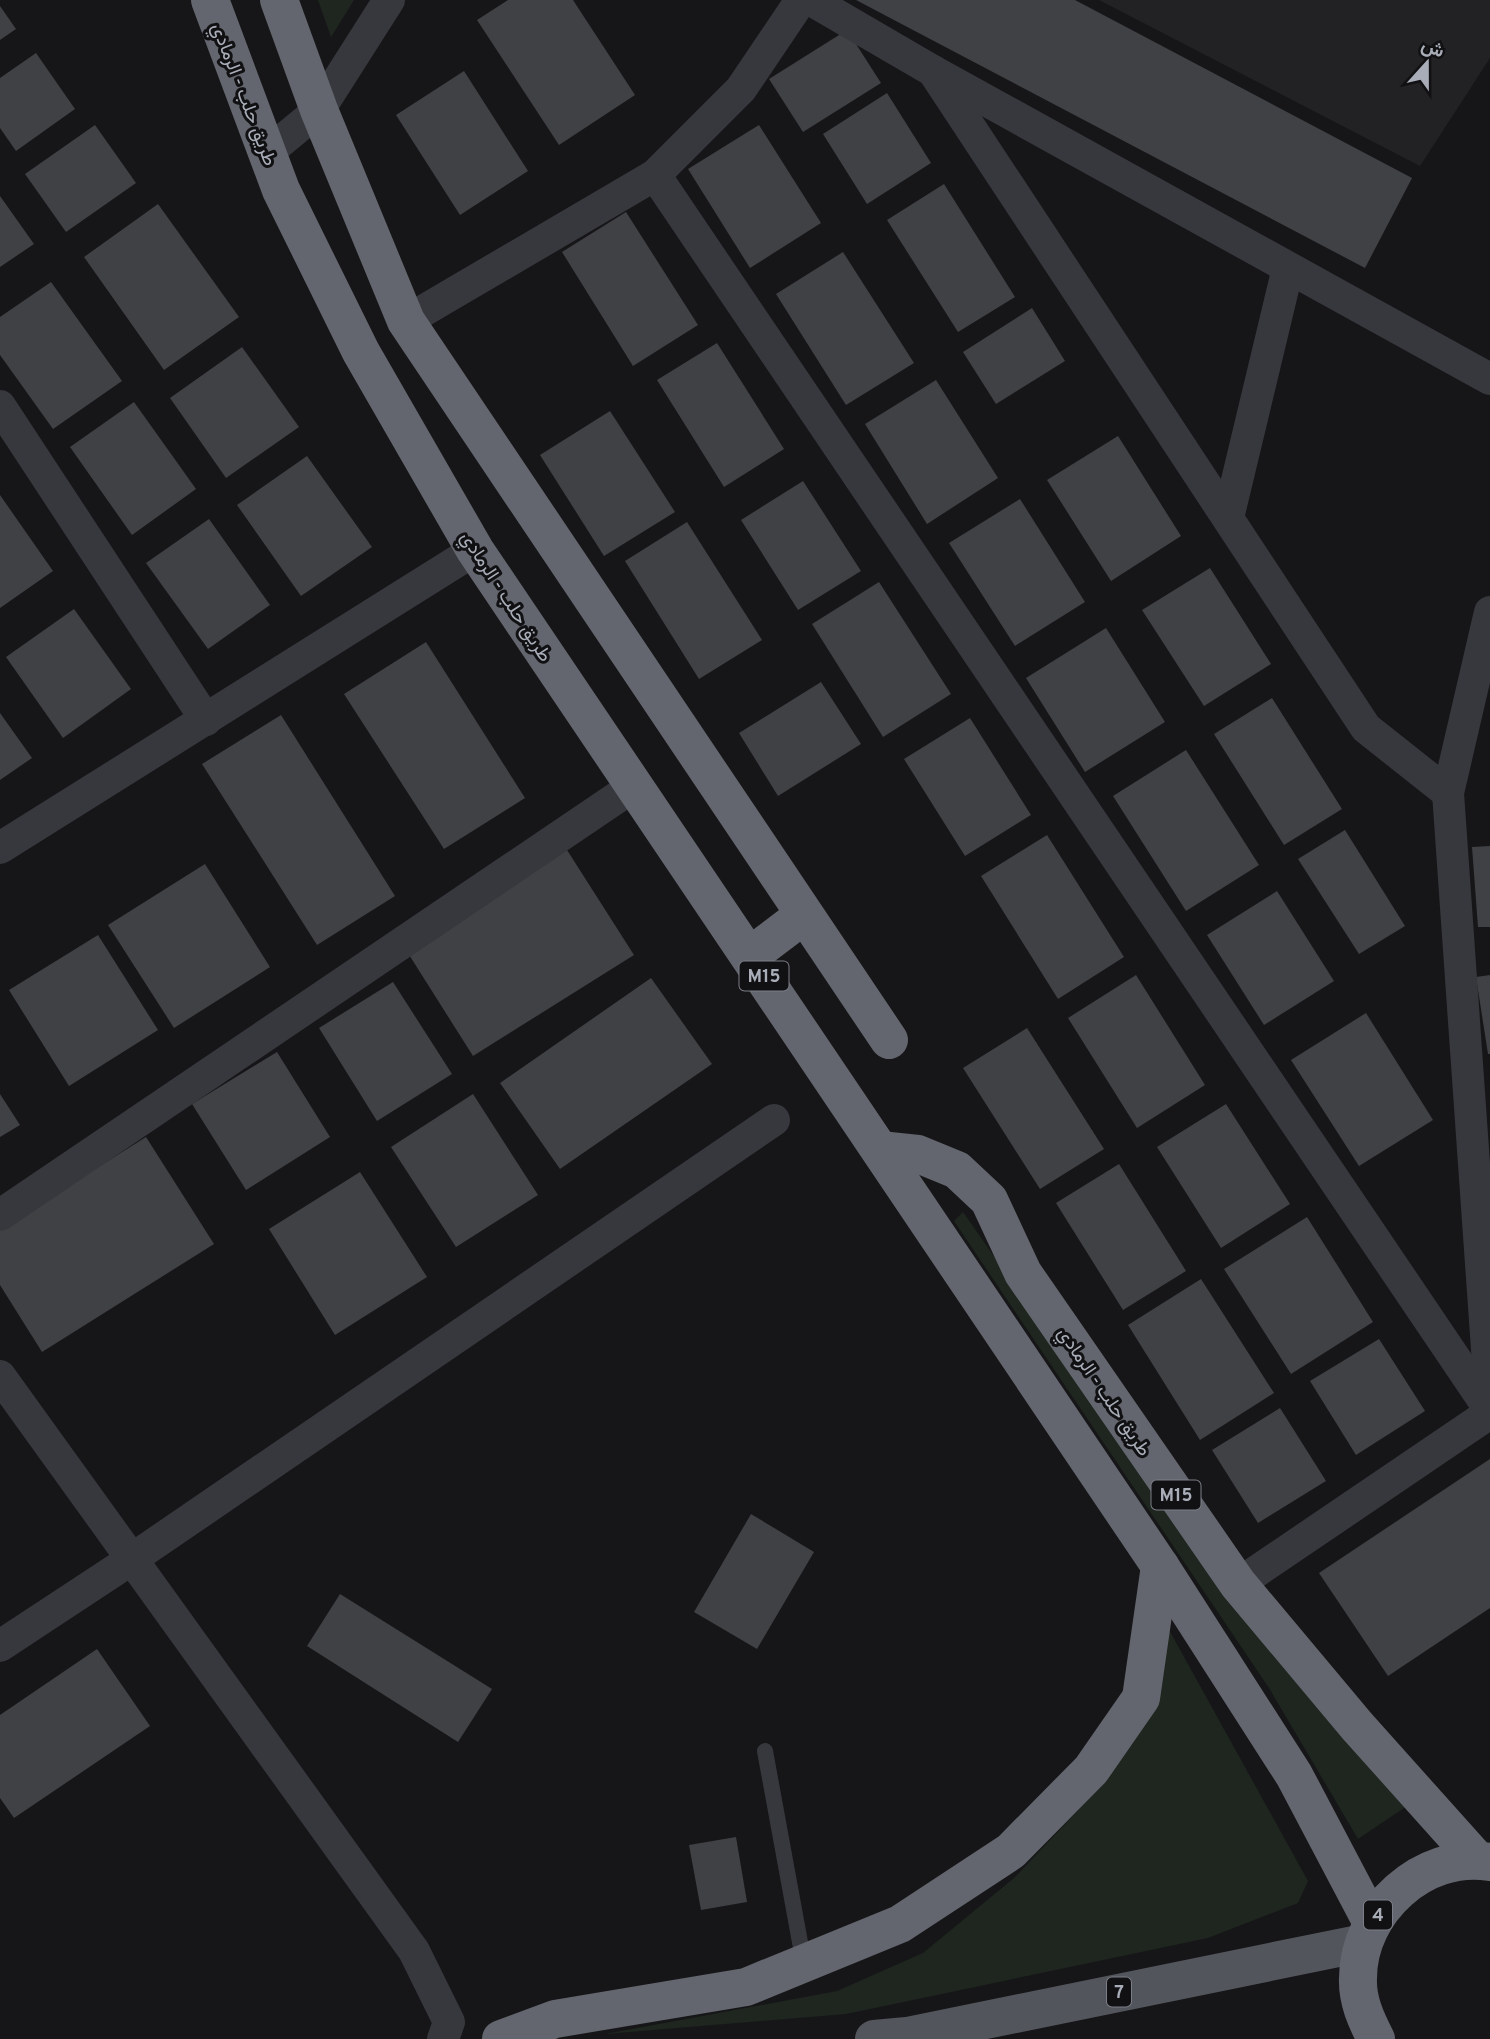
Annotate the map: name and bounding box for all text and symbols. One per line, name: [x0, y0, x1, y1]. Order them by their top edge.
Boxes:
street label: طريق حلب - الرمادي: [203, 20, 281, 170]
north arrow: [1392, 28, 1462, 98]
text: ش: [1417, 34, 1447, 64]
street label: طريق حلب - الرمادي: [452, 527, 557, 668]
road number: M15: [740, 961, 788, 990]
street label: طريق حلب - الرمادي: [1050, 1323, 1156, 1463]
road number: M15: [1152, 1480, 1200, 1510]
road number: 4: [1364, 1900, 1392, 1929]
road number: 7: [1107, 1978, 1131, 2006]

